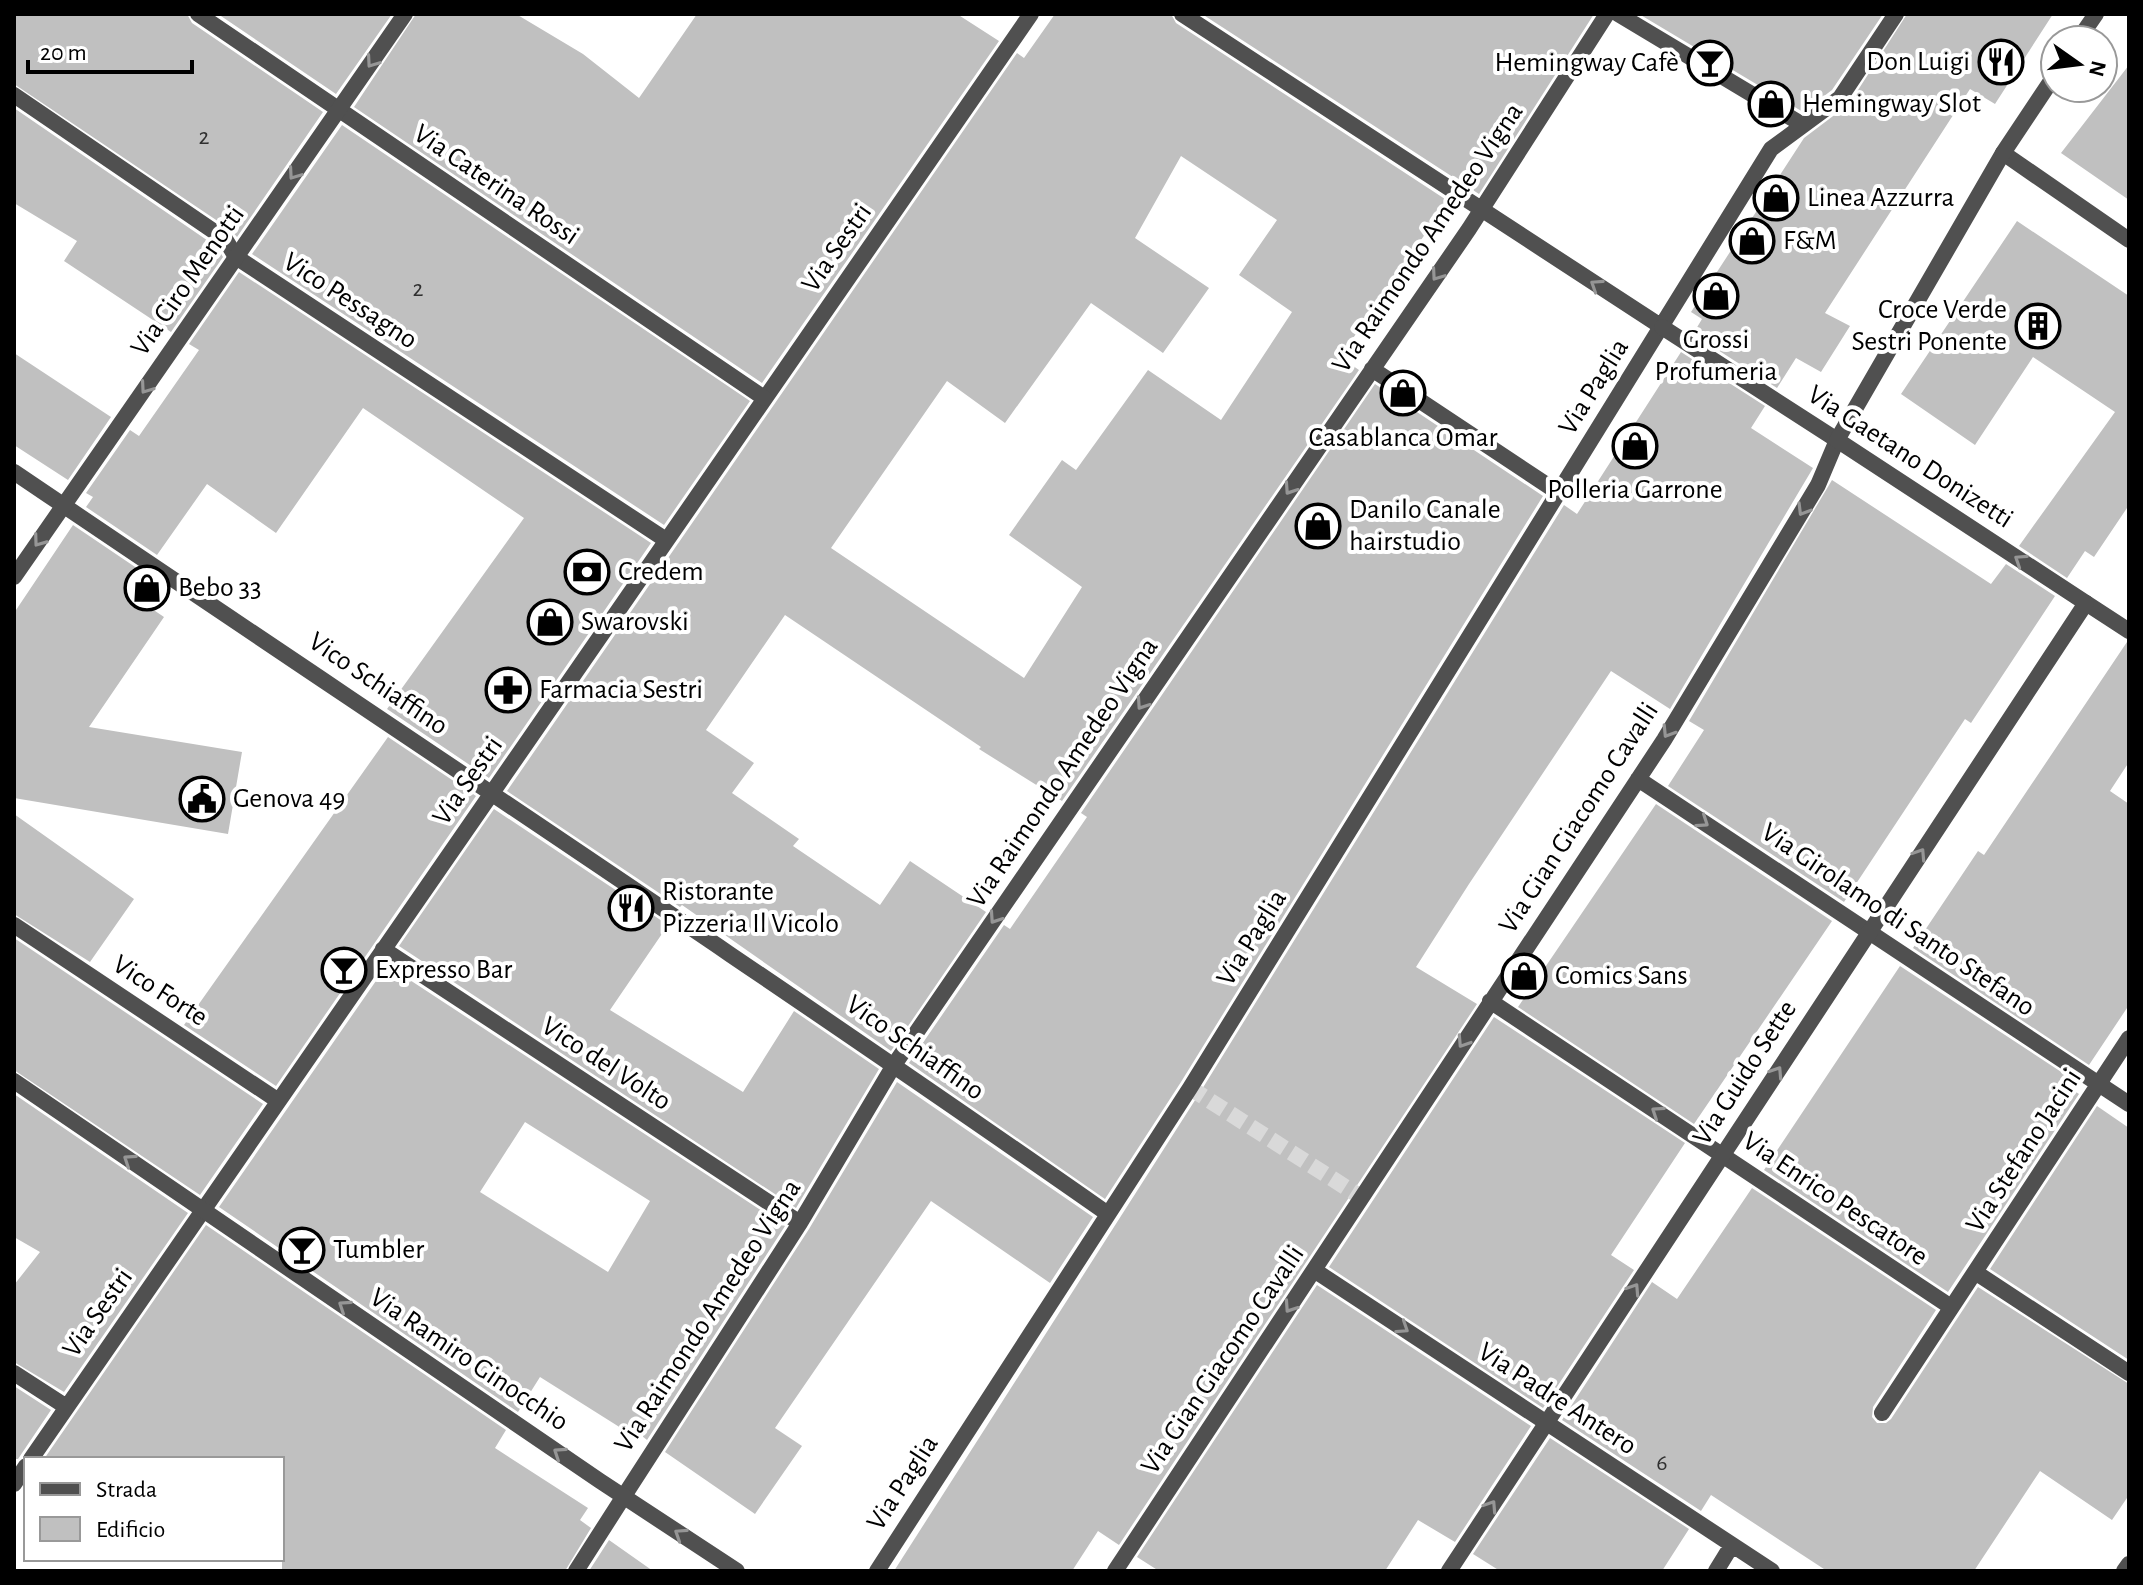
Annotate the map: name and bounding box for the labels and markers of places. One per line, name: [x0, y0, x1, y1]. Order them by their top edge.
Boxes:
restaurant icon: Don Luigi: [1977, 38, 2025, 86]
bar icon: Hemingway Cafè: [1686, 39, 1734, 87]
place label: Don Luigi: [1866, 48, 1970, 76]
place label: Hemingway Cafè: [1495, 49, 1679, 77]
shop icon: Hemingway Slot: [1747, 80, 1795, 128]
place label: Hemingway Slot: [1802, 90, 1981, 118]
shop icon: Linea Azzurra: [1752, 174, 1800, 222]
place label: Linea Azzurra: [1807, 184, 1954, 212]
shop icon: F&M: [1728, 217, 1776, 265]
place label: F&M: [1783, 227, 1837, 255]
shop icon: Grossi Profumeria: [1692, 272, 1740, 320]
place label: Croce Verde Sestri Ponente: [1852, 296, 2007, 356]
building icon: Croce Verde Sestri Ponente: [2014, 302, 2062, 350]
place label: Grossi Profumeria: [1655, 326, 1778, 386]
shop icon: Casablanca Omar: [1379, 369, 1427, 417]
shop icon: Polleria Garrone: [1611, 422, 1659, 470]
place label: Casablanca Omar: [1308, 424, 1498, 452]
place label: Polleria Garrone: [1547, 476, 1723, 504]
place label: Danilo Canale hairstudio: [1349, 496, 1501, 556]
shop icon: Danilo Canale hairstudio: [1294, 502, 1342, 550]
bank icon: Credem: [563, 548, 611, 596]
place label: Credem: [618, 558, 704, 586]
shop icon: Bebo 33: [123, 564, 171, 612]
place label: Bebo 33: [178, 574, 262, 602]
shop icon: Swarovski: [526, 598, 574, 646]
place label: Swarovski: [581, 608, 689, 636]
pharmacy icon: Farmacia Sestri: [484, 666, 532, 714]
place label: Farmacia Sestri: [539, 676, 703, 704]
public building icon: Genova 49: [178, 775, 226, 823]
place label: Genova 49: [233, 785, 346, 813]
place label: Ristorante Pizzeria Il Vicolo: [662, 878, 839, 938]
restaurant icon: Ristorante Pizzeria Il Vicolo: [607, 884, 655, 932]
bar icon: Expresso Bar: [320, 946, 368, 994]
shop icon: Comics Sans: [1500, 952, 1548, 1000]
place label: Expresso Bar: [375, 956, 512, 984]
place label: Comics Sans: [1555, 962, 1688, 990]
bar icon: Tumbler: [278, 1226, 326, 1274]
place label: Tumbler: [333, 1236, 424, 1264]

